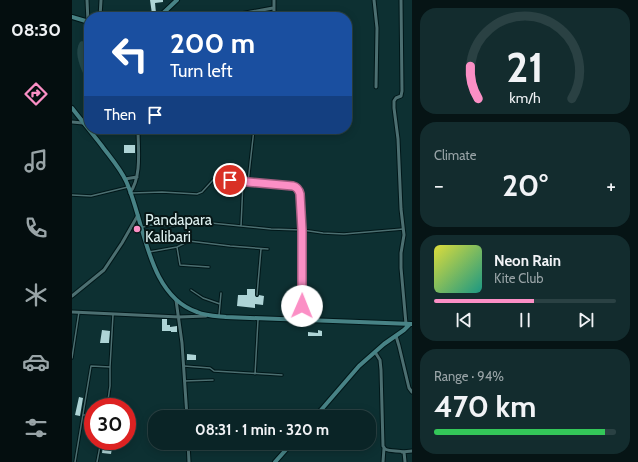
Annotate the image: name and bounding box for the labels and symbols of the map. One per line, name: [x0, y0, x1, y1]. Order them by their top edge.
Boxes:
pin: [213, 163, 247, 197]
place label: Pandapara Kalibari: [145, 211, 213, 246]
marker: Pandapara Kalibari: [132, 224, 142, 234]
position arrow: [281, 285, 323, 327]
speed limit sign: 30: [84, 398, 136, 450]

